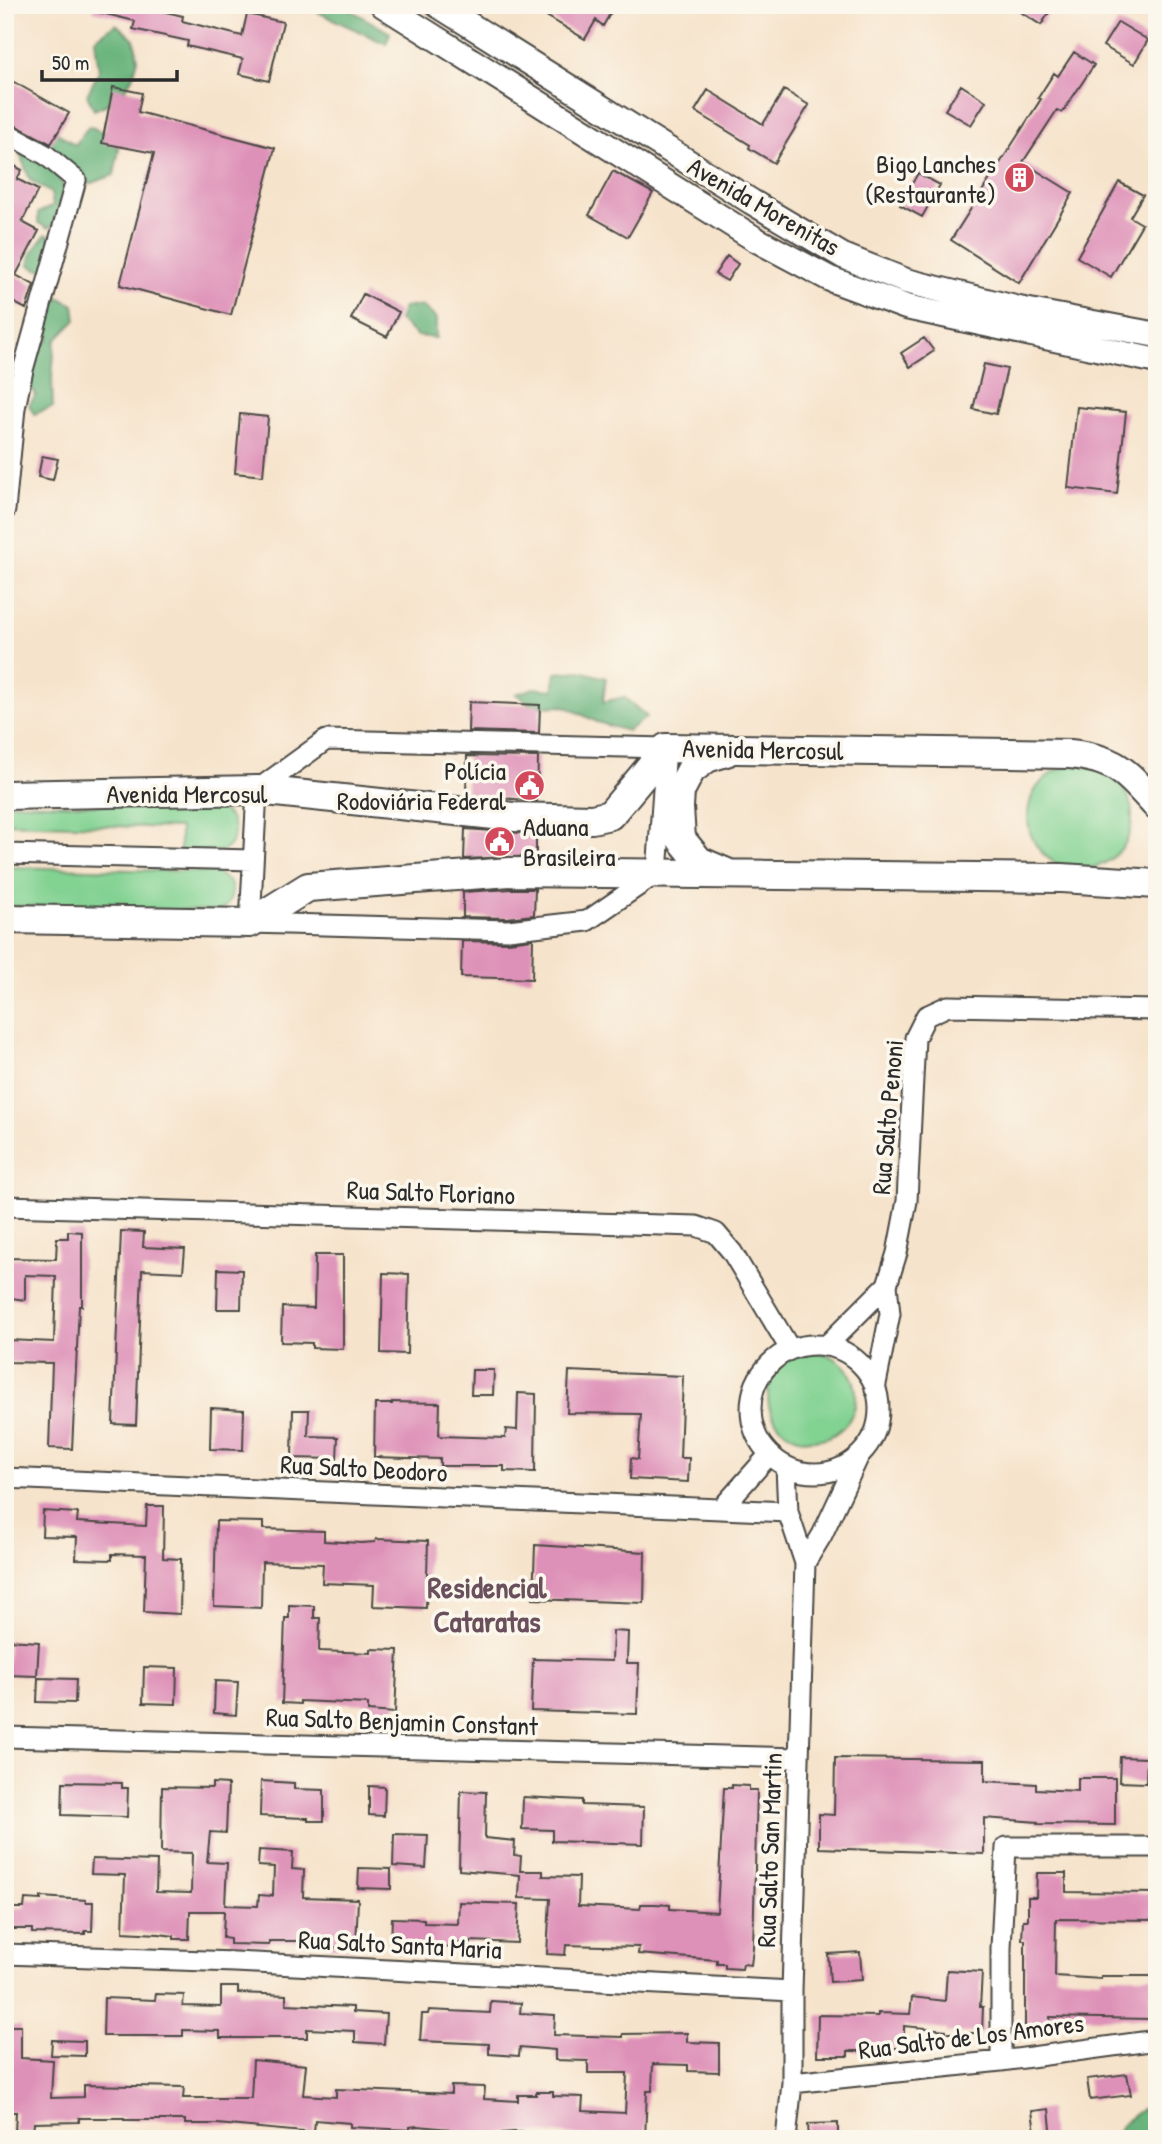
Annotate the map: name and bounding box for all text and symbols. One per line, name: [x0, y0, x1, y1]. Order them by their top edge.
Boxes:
scale bar: [42, 38, 177, 82]
text: 50 m: [52, 48, 89, 77]
place label: Bigo Lanches (Restaurante): [865, 146, 996, 211]
street label: Avenida Morenitas: [681, 148, 847, 264]
building icon: Bigo Lanches (Restaurante): [1002, 161, 1036, 195]
street label: Avenida Mercosul: [682, 730, 844, 768]
place label: Polícia Rodoviária Federal: [337, 753, 506, 818]
public building icon: Polícia Rodoviária Federal: [512, 768, 546, 802]
street label: Avenida Mercosul: [106, 776, 268, 811]
place label: Aduana Brasileira: [523, 809, 616, 874]
public building icon: Aduana Brasileira: [483, 824, 517, 858]
street label: Rua Salto Penoni: [863, 1038, 911, 1196]
street label: Rua Salto Floriano: [346, 1172, 516, 1212]
street label: Rua Salto Deodoro: [280, 1446, 448, 1490]
district label: Residencial Cataratas: [427, 1567, 548, 1641]
street label: Rua Salto Benjamin Constant: [265, 1699, 540, 1743]
street label: Rua Salto San Martin: [748, 1752, 790, 1948]
street label: Rua Salto Santa Maria: [297, 1921, 503, 1967]
street label: Rua Salto de Los Amores: [856, 2005, 1086, 2067]

